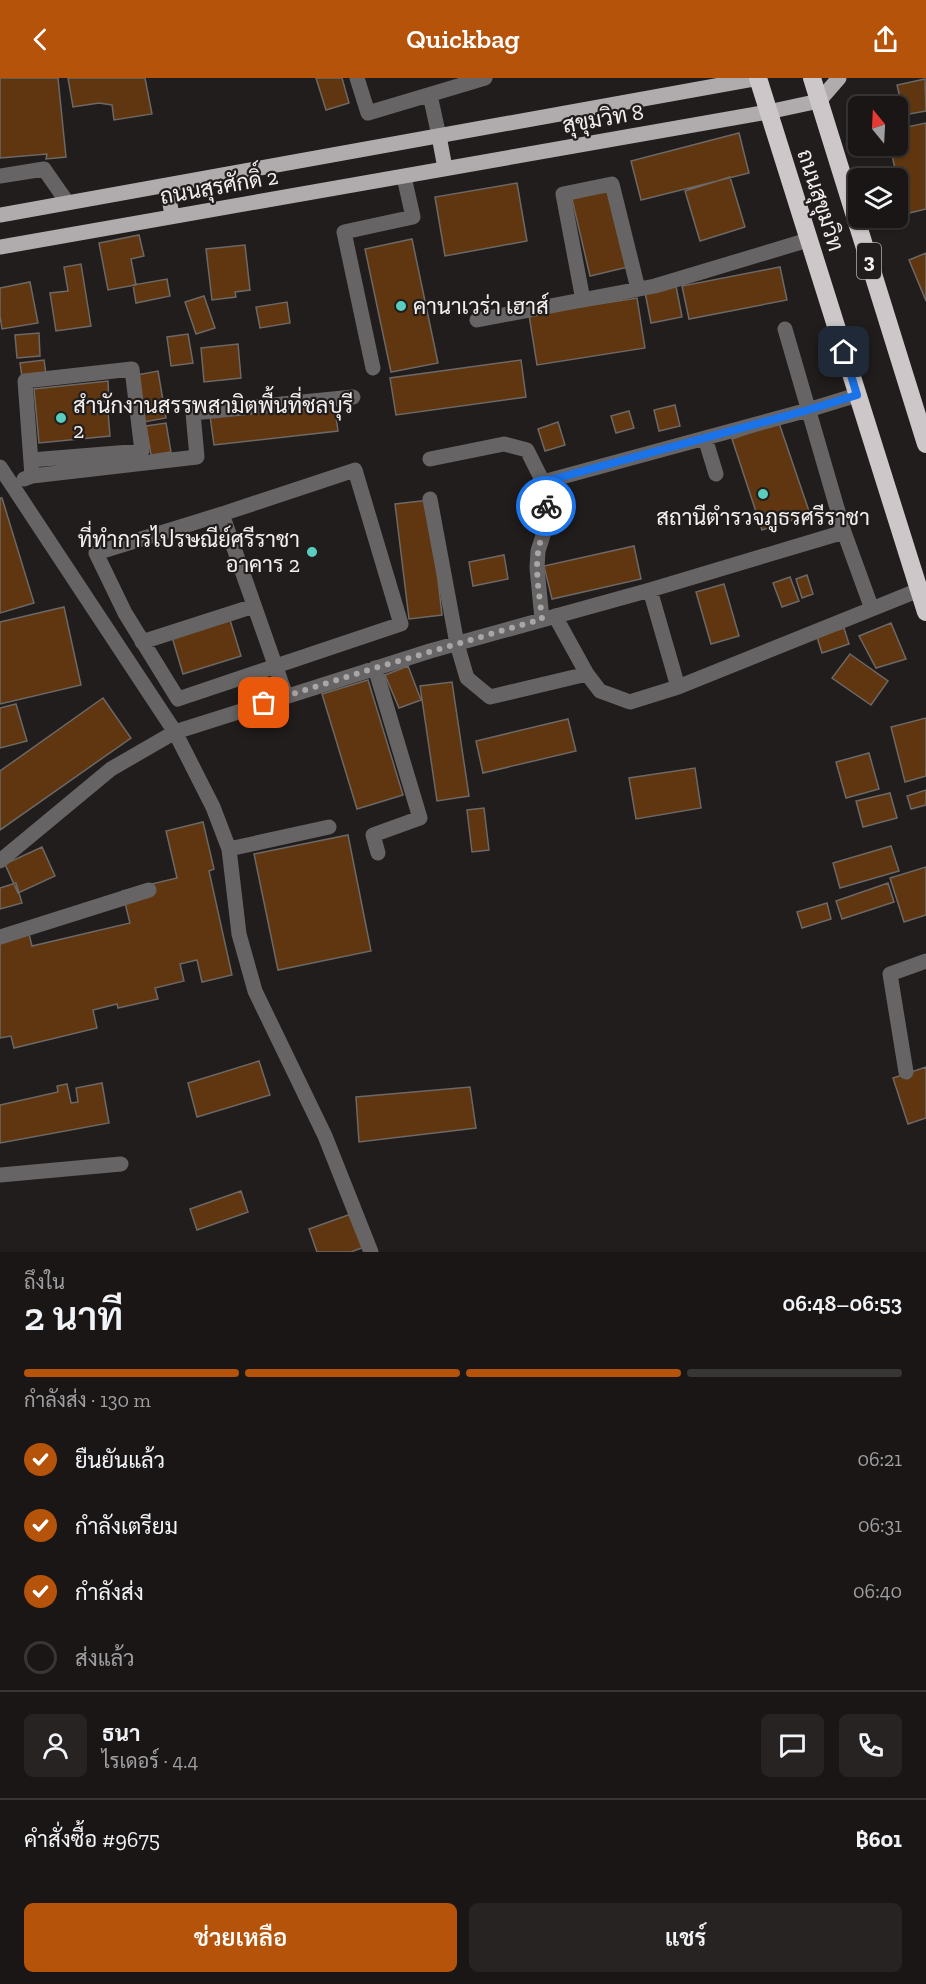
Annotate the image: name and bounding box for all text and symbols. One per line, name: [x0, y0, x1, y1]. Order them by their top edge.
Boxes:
icon: back: [24, 23, 57, 56]
text: Quickbag: [406, 23, 520, 55]
icon: share: [869, 23, 902, 56]
north arrow: [848, 96, 908, 156]
map controls: [848, 96, 908, 228]
street label: สุขุมวิท 8: [560, 98, 646, 141]
street label: ถนนสุขุมวิท: [789, 146, 850, 255]
street label: ถนนสุรศักดิ์ 2: [157, 157, 281, 212]
button: layers: [848, 168, 908, 228]
road number: 3: [857, 243, 881, 279]
place label: คานาเวร่า เฮาส์: [413, 292, 549, 320]
marker: คานาเวร่า เฮาส์: [394, 299, 408, 313]
pin: [818, 326, 869, 377]
icon: home: [827, 335, 860, 368]
place label: สำนักงานสรรพสามิตพื้นที่ชลบุรี 2: [73, 386, 353, 444]
marker: สำนักงานสรรพสามิตพื้นที่ชลบุรี 2: [54, 411, 68, 425]
courier: [516, 476, 576, 536]
marker: สถานีตำรวจภูธรศรีราชา: [756, 487, 770, 501]
icon: bike: [530, 490, 563, 523]
place label: สถานีตำรวจภูธรศรีราชา: [656, 504, 870, 533]
place label: ที่ทำการไปรษณีย์ศรีราชา อาคาร 2: [78, 520, 300, 578]
marker: ที่ทำการไปรษณีย์ศรีราชา อาคาร 2: [305, 545, 319, 559]
pin: [238, 677, 289, 728]
icon: bag: [247, 686, 280, 719]
text: ถึงใน: [24, 1270, 65, 1294]
text: 06:48–06:53: [782, 1290, 902, 1317]
text: 2 นาที: [24, 1293, 123, 1340]
text: กำลังส่ง · 130 m: [24, 1388, 151, 1412]
icon: check: [24, 1443, 57, 1476]
text: ยืนยันแล้ว: [75, 1447, 165, 1474]
text: 06:21: [857, 1447, 902, 1471]
icon: check: [24, 1509, 57, 1542]
text: กำลังเตรียม: [75, 1513, 178, 1540]
text: 06:31: [858, 1513, 902, 1537]
icon: check: [24, 1575, 57, 1608]
text: กำลังส่ง: [75, 1579, 144, 1606]
text: 06:40: [853, 1579, 902, 1603]
text: ส่งแล้ว: [75, 1645, 135, 1672]
button: person: [24, 1714, 87, 1777]
button: chat: [761, 1714, 824, 1777]
button: phone: [839, 1714, 902, 1777]
text: ธนา: [102, 1720, 140, 1747]
text: ไรเดอร์ · 4.4: [102, 1749, 198, 1773]
text: คำสั่งซื้อ #9675: [24, 1826, 160, 1853]
text: ฿601: [855, 1826, 902, 1853]
button: ช่วยเหลือ: [24, 1903, 457, 1972]
button: แชร์: [469, 1903, 902, 1972]

